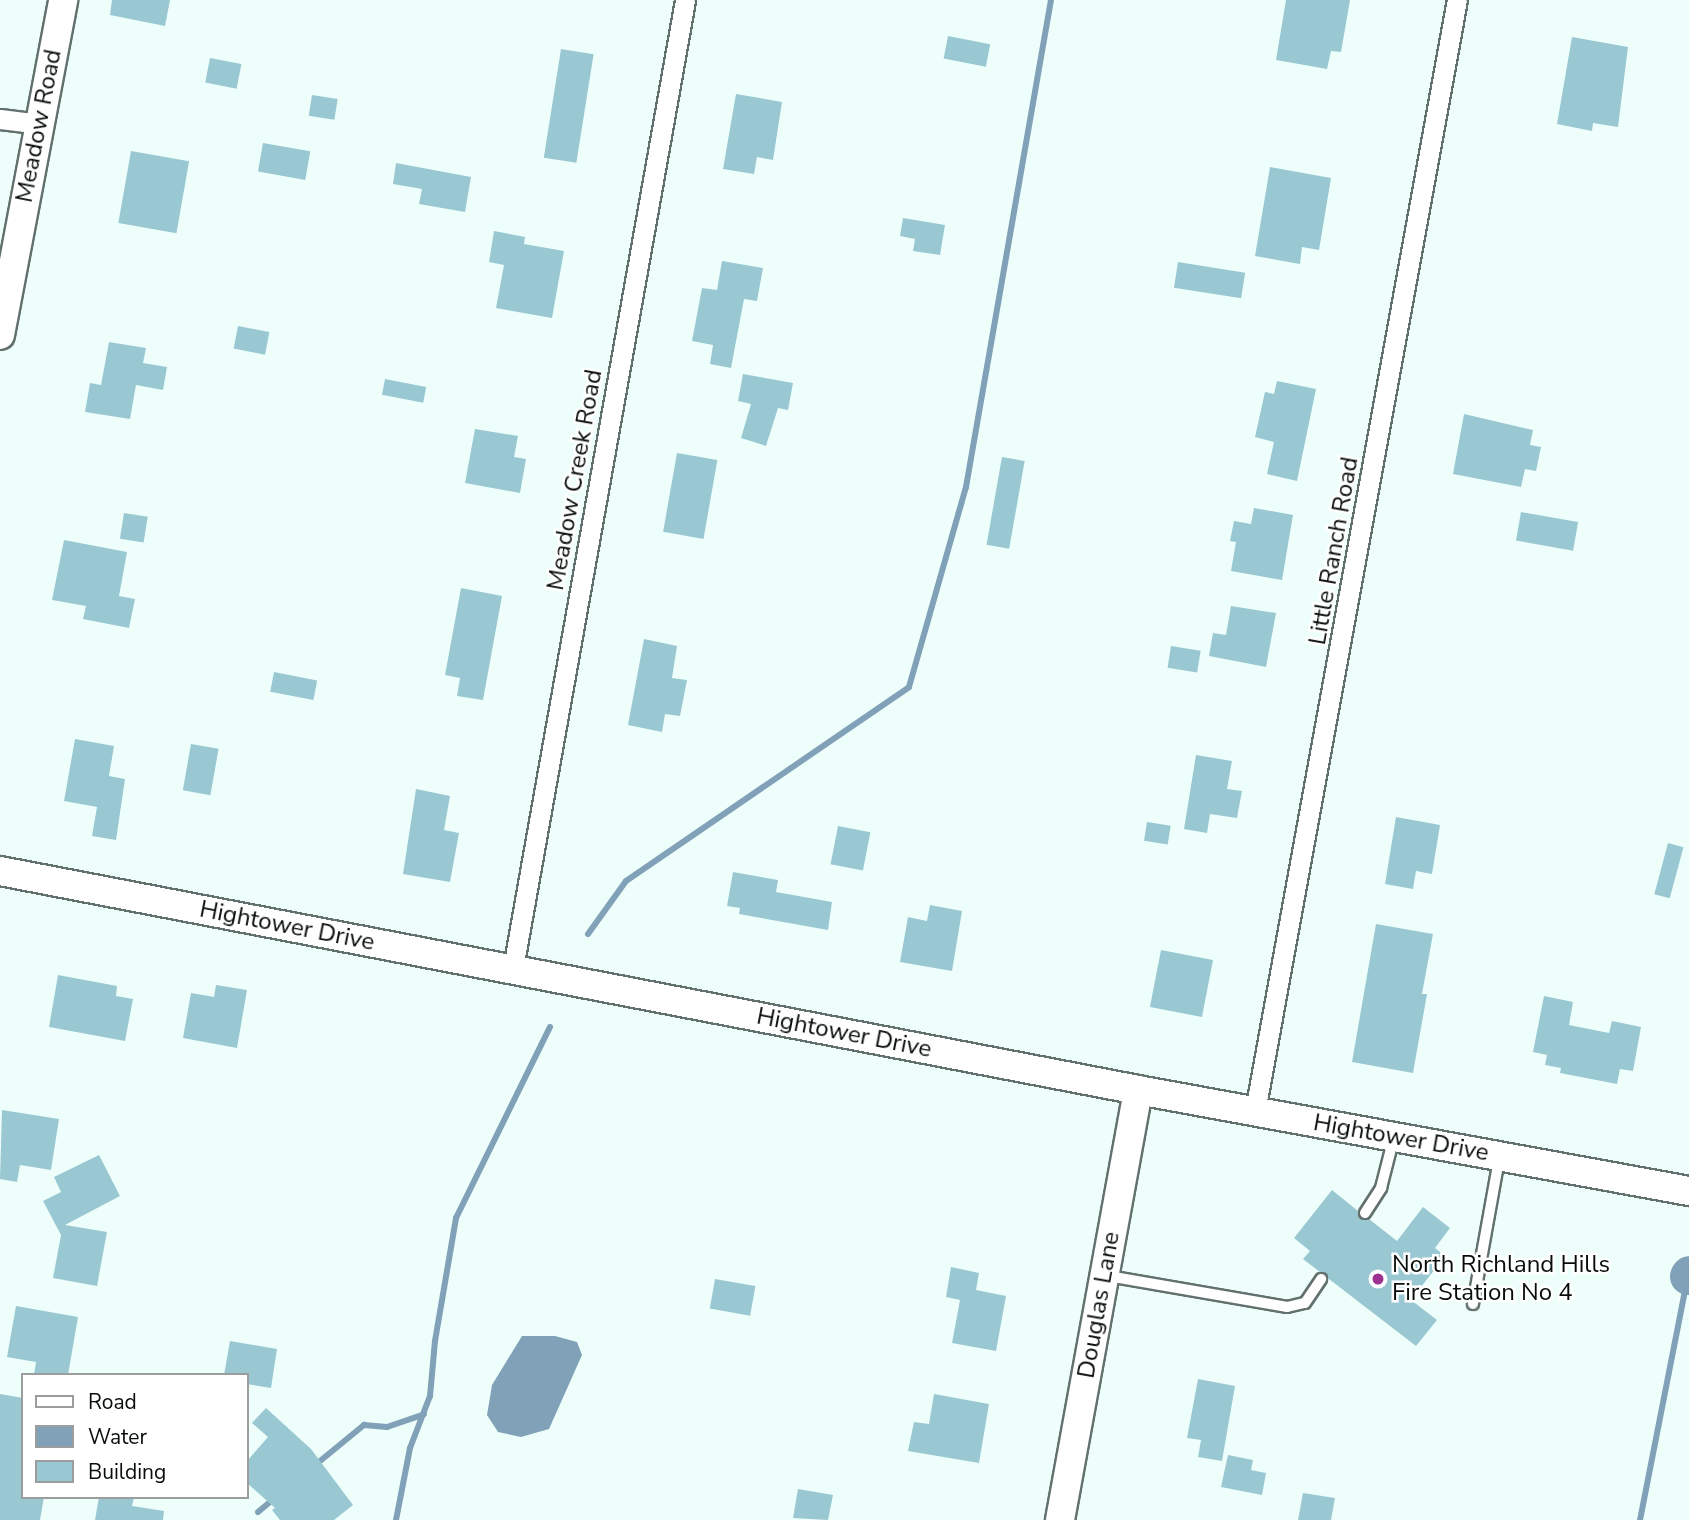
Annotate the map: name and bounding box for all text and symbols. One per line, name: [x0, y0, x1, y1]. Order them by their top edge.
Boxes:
street label: Meadow Road: [10, 47, 68, 205]
street label: Meadow Creek Road: [541, 367, 609, 593]
street label: Little Ranch Road: [1303, 455, 1365, 647]
street label: Hightower Drive: [197, 895, 377, 957]
street label: Hightower Drive: [754, 1002, 934, 1064]
street label: Hightower Drive: [1311, 1108, 1491, 1168]
street label: Douglas Lane: [1072, 1229, 1126, 1381]
place label: North Richland Hills Fire Station No 4: [1392, 1251, 1610, 1307]
marker: North Richland Hills Fire Station No 4: [1370, 1271, 1386, 1287]
legend: [21, 1373, 248, 1499]
text: Road: [88, 1388, 137, 1416]
text: Water: [88, 1423, 147, 1451]
text: Building: [88, 1458, 166, 1486]

